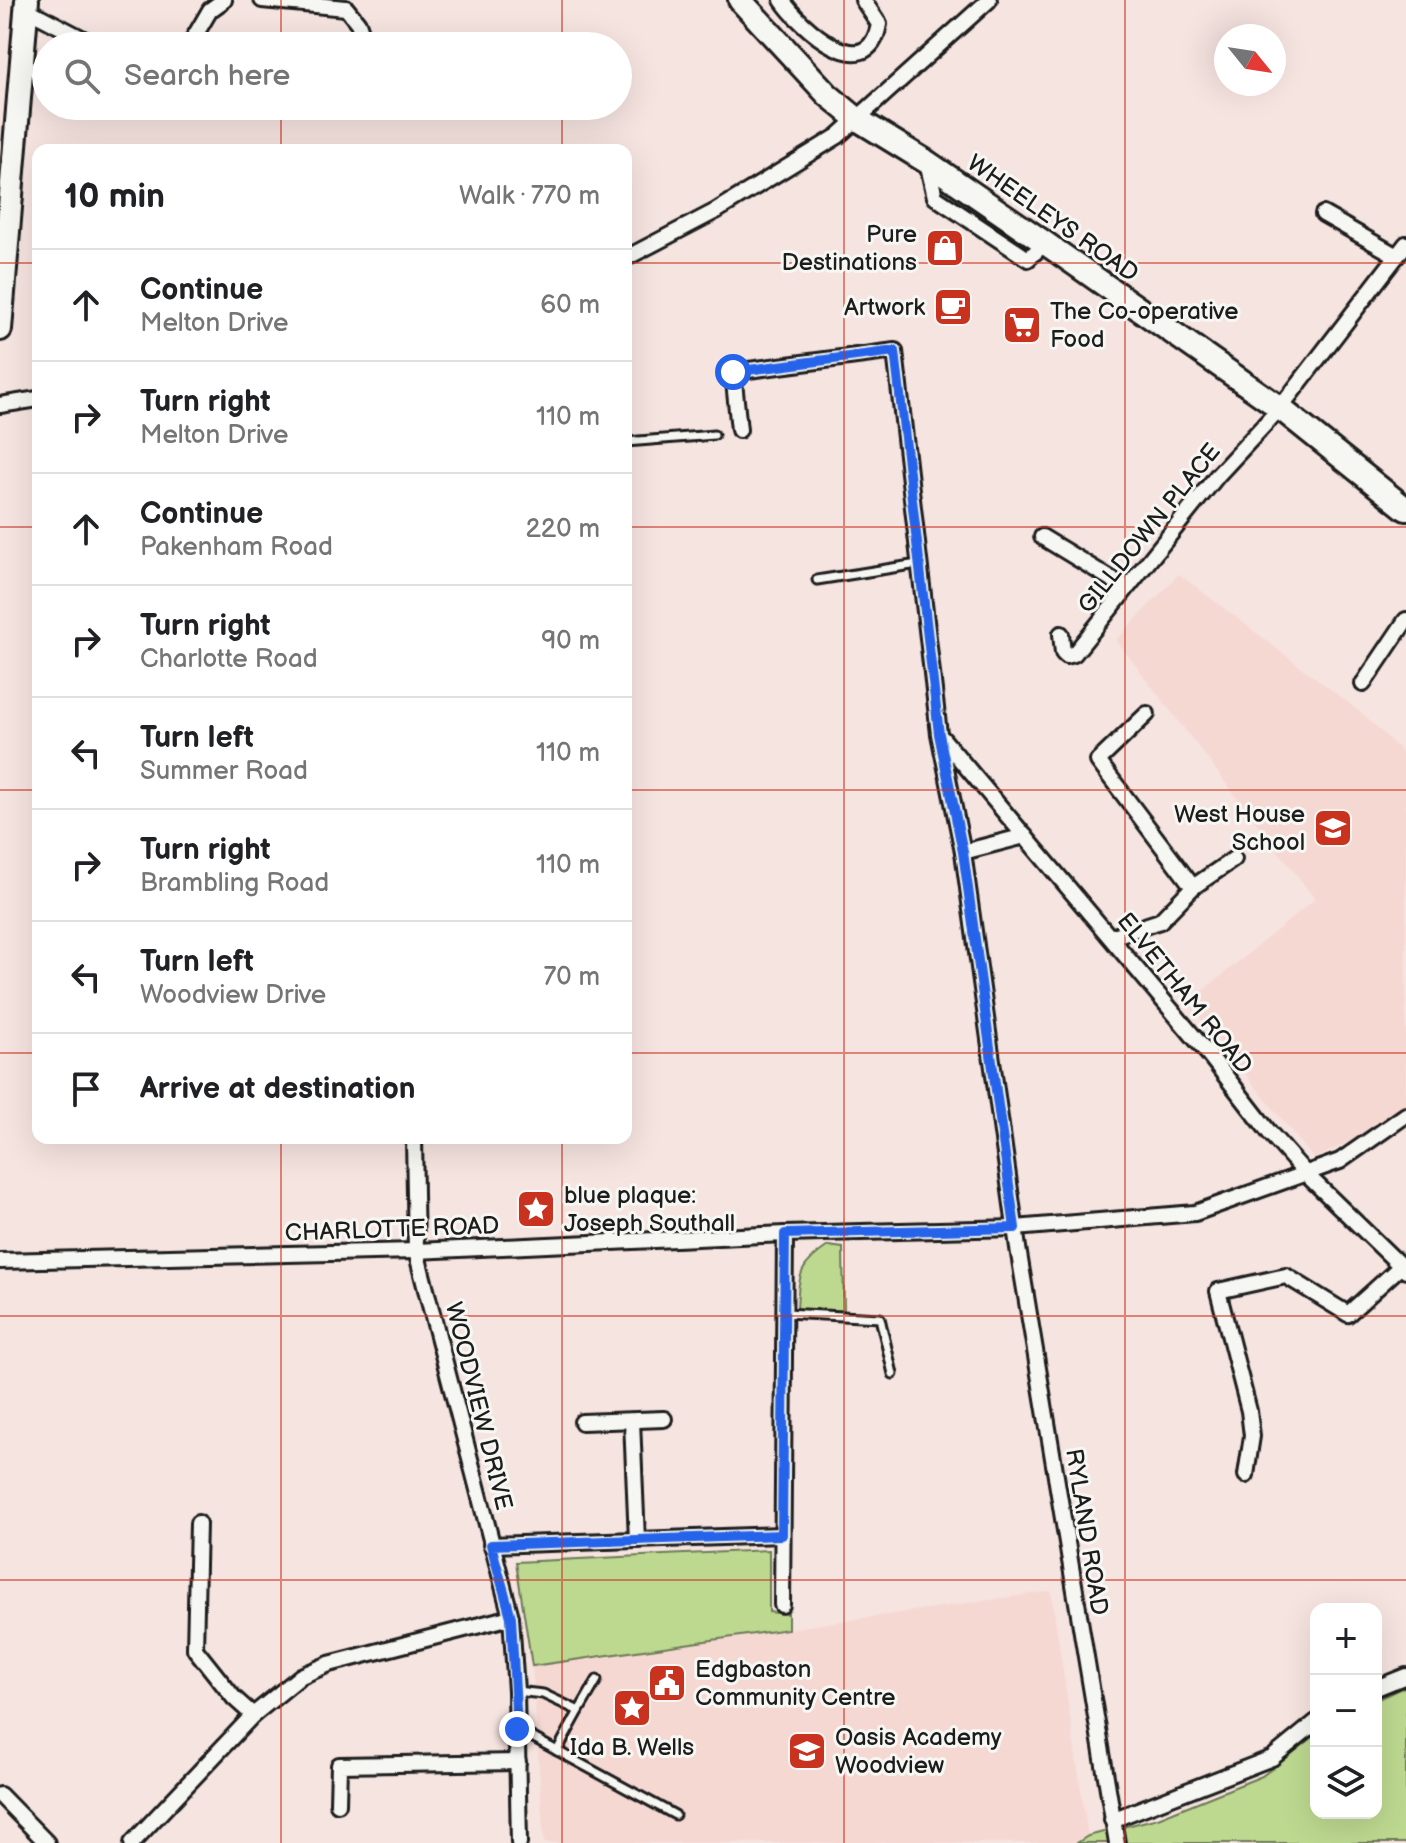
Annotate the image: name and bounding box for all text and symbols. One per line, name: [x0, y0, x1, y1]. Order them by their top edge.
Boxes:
north arrow: [1214, 24, 1286, 96]
search box: [32, 32, 632, 120]
icon: search: [60, 54, 104, 98]
text: Search here: [124, 58, 290, 94]
street label: WHEELEYS ROAD: [961, 148, 1144, 288]
text: 10 min: [64, 176, 165, 217]
text: Walk · 770 m: [459, 181, 600, 212]
place label: Pure Destinations: [782, 220, 917, 277]
shop icon: Pure Destinations: [924, 227, 966, 269]
text: Continue: [140, 272, 263, 308]
icon: ahead: [64, 283, 108, 327]
cafe icon: Artwork: [932, 286, 974, 328]
text: 60 m: [540, 290, 600, 321]
place label: Artwork: [844, 293, 925, 322]
place label: The Co-operative Food: [1050, 297, 1238, 354]
supermarket icon: The Co-operative Food: [1001, 304, 1043, 346]
text: Melton Drive: [140, 308, 288, 339]
route start: [715, 354, 751, 390]
text: Turn right: [140, 384, 271, 420]
icon: right: [64, 395, 108, 439]
text: 110 m: [536, 402, 600, 433]
text: Melton Drive: [140, 420, 288, 451]
street label: GILLDOWN PLACE: [1072, 438, 1227, 619]
text: Continue: [140, 496, 263, 532]
icon: ahead: [64, 507, 108, 551]
text: 220 m: [526, 514, 600, 545]
text: Pakenham Road: [140, 532, 333, 563]
text: Turn right: [140, 608, 271, 644]
icon: right: [64, 619, 108, 663]
text: 90 m: [541, 626, 600, 657]
text: Charlotte Road: [140, 644, 318, 675]
text: Turn left: [140, 720, 254, 756]
icon: left: [64, 731, 108, 775]
text: 110 m: [536, 738, 600, 769]
text: Summer Road: [140, 756, 308, 787]
place label: West House School: [1174, 800, 1305, 857]
school or university icon: West House School: [1312, 807, 1354, 849]
text: Turn right: [140, 832, 271, 868]
icon: right: [64, 843, 108, 887]
text: 110 m: [536, 850, 600, 881]
text: Brambling Road: [140, 868, 329, 899]
street label: ELVETHAM ROAD: [1111, 907, 1258, 1080]
text: Turn left: [140, 944, 254, 980]
icon: left: [64, 955, 108, 999]
text: 70 m: [543, 962, 600, 993]
text: Woodview Drive: [140, 980, 326, 1011]
icon: arrive: [64, 1067, 108, 1111]
text: Arrive at destination: [140, 1071, 416, 1107]
place label: blue plaque: Joseph Southall: [564, 1181, 735, 1238]
place icon: blue plaque: Joseph Southall: [515, 1188, 557, 1230]
street label: CHARLOTTE ROAD: [284, 1211, 500, 1248]
street label: WOODVIEW DRIVE: [439, 1299, 518, 1513]
street label: RYLAND ROAD: [1059, 1447, 1114, 1617]
map controls: [1310, 1603, 1382, 1819]
button: +: [1310, 1603, 1382, 1675]
place label: Edgbaston Community Centre: [695, 1655, 896, 1712]
public building icon: Edgbaston Community Centre: [646, 1662, 688, 1704]
button: −: [1310, 1675, 1382, 1747]
place icon: Ida B. Wells: [611, 1687, 653, 1729]
route end: [499, 1711, 535, 1747]
place label: Oasis Academy Woodview: [835, 1723, 1002, 1780]
school or university icon: Oasis Academy Woodview: [786, 1730, 828, 1772]
place label: Ida B. Wells: [570, 1733, 694, 1762]
button: layers: [1310, 1747, 1382, 1819]

